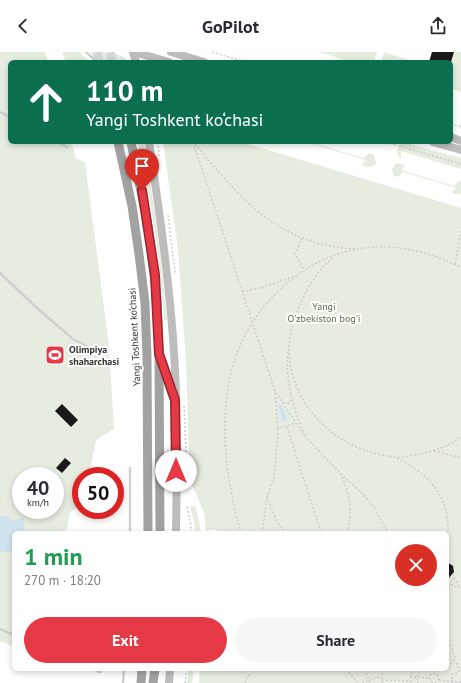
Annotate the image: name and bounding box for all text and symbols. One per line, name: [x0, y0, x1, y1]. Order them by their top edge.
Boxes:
icon: back: [12, 15, 34, 37]
text: GoPilot: [202, 15, 259, 38]
icon: share: [427, 15, 449, 37]
text: 110 m: [86, 72, 163, 109]
icon: ahead: [20, 76, 72, 128]
text: Yangi Toshkent ko‘chasi: [86, 108, 263, 131]
pin: [125, 149, 159, 190]
icon: arrive: [131, 155, 153, 177]
street label: Yangi Toshkent ko‘chasi: [125, 287, 144, 387]
park label: Yangi O'zbekiston bog'i: [287, 300, 361, 325]
place label: Olimpiya shaharchasi: [69, 343, 120, 368]
sports icon: Olimpiya shaharchasi: [44, 344, 66, 366]
position arrow: [155, 450, 197, 492]
speed limit sign: 50: [72, 467, 124, 519]
text: 40: [27, 475, 49, 501]
text: km/h: [27, 496, 49, 509]
text: 1 min: [24, 541, 83, 572]
button: close: [395, 544, 437, 586]
text: 270 m · 18:20: [24, 572, 101, 589]
button: Exit: [24, 617, 227, 663]
button: Share: [235, 617, 437, 663]

